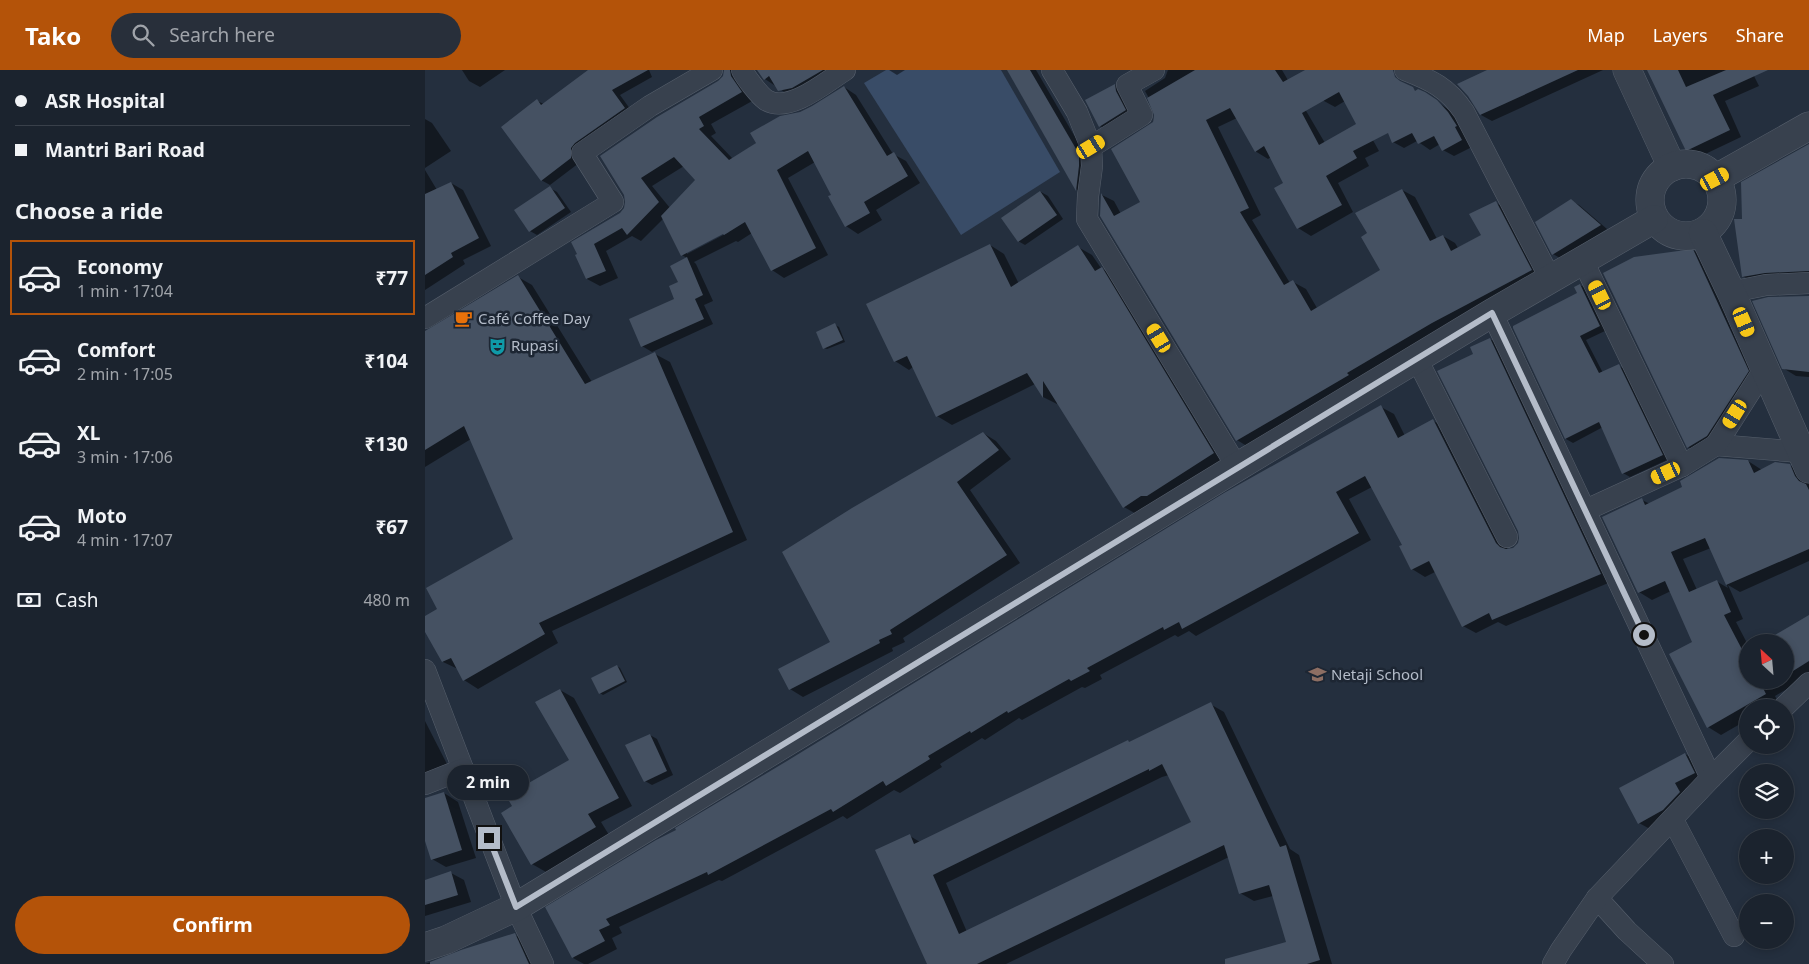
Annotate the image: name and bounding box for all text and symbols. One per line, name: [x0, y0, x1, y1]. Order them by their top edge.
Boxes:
search box: [111, 13, 461, 58]
text: Tako: [25, 19, 81, 52]
icon: search: [129, 21, 157, 49]
text: Search here: [169, 22, 275, 48]
text: Map: [1587, 23, 1625, 47]
text: Layers: [1653, 23, 1708, 47]
text: Share: [1736, 23, 1784, 47]
text: ASR Hospital: [45, 88, 165, 114]
car: [1074, 133, 1107, 161]
text: Mantri Bari Road: [45, 137, 205, 163]
car: [1698, 165, 1731, 193]
text: Choose a ride: [15, 195, 163, 225]
text: Economy: [77, 254, 163, 280]
icon: car: [17, 255, 62, 300]
text: ₹77: [375, 265, 408, 291]
car: [1586, 278, 1613, 312]
text: 1 min · 17:04: [77, 280, 173, 302]
car: [1731, 305, 1756, 339]
place label: Café Coffee Day: [478, 308, 590, 328]
cafe icon: Café Coffee Day: [454, 309, 474, 329]
car: [1144, 321, 1173, 355]
place label: Rupasi: [511, 335, 558, 355]
theatre icon: Rupasi: [487, 336, 507, 356]
text: Comfort: [77, 337, 156, 363]
icon: car: [17, 338, 62, 383]
text: ₹104: [365, 348, 408, 374]
text: 2 min · 17:05: [77, 363, 173, 385]
car: [1720, 397, 1749, 431]
text: XL: [77, 420, 100, 446]
icon: car: [17, 421, 62, 466]
text: ₹130: [365, 431, 408, 457]
text: 3 min · 17:06: [77, 446, 173, 468]
car: [1649, 460, 1682, 486]
text: Moto: [77, 503, 127, 529]
icon: car: [17, 504, 62, 549]
text: ₹67: [375, 514, 408, 540]
text: 4 min · 17:07: [77, 529, 173, 551]
icon: cash: [15, 586, 43, 614]
text: Cash: [55, 587, 99, 613]
text: 480 m: [363, 589, 410, 611]
route start: [1633, 624, 1655, 646]
north arrow: [1739, 634, 1794, 689]
map controls: [1739, 634, 1794, 949]
place label: Netaji School: [1331, 664, 1423, 684]
school or university icon: Netaji School: [1307, 665, 1327, 685]
button: locate: [1739, 699, 1794, 754]
button: layers: [1739, 764, 1794, 819]
callout: 2 min: [448, 766, 530, 800]
text: 2 min: [466, 771, 510, 793]
route end: [478, 827, 500, 849]
button: +: [1739, 829, 1794, 884]
button: −: [1739, 894, 1794, 949]
button: Confirm: [15, 896, 410, 954]

